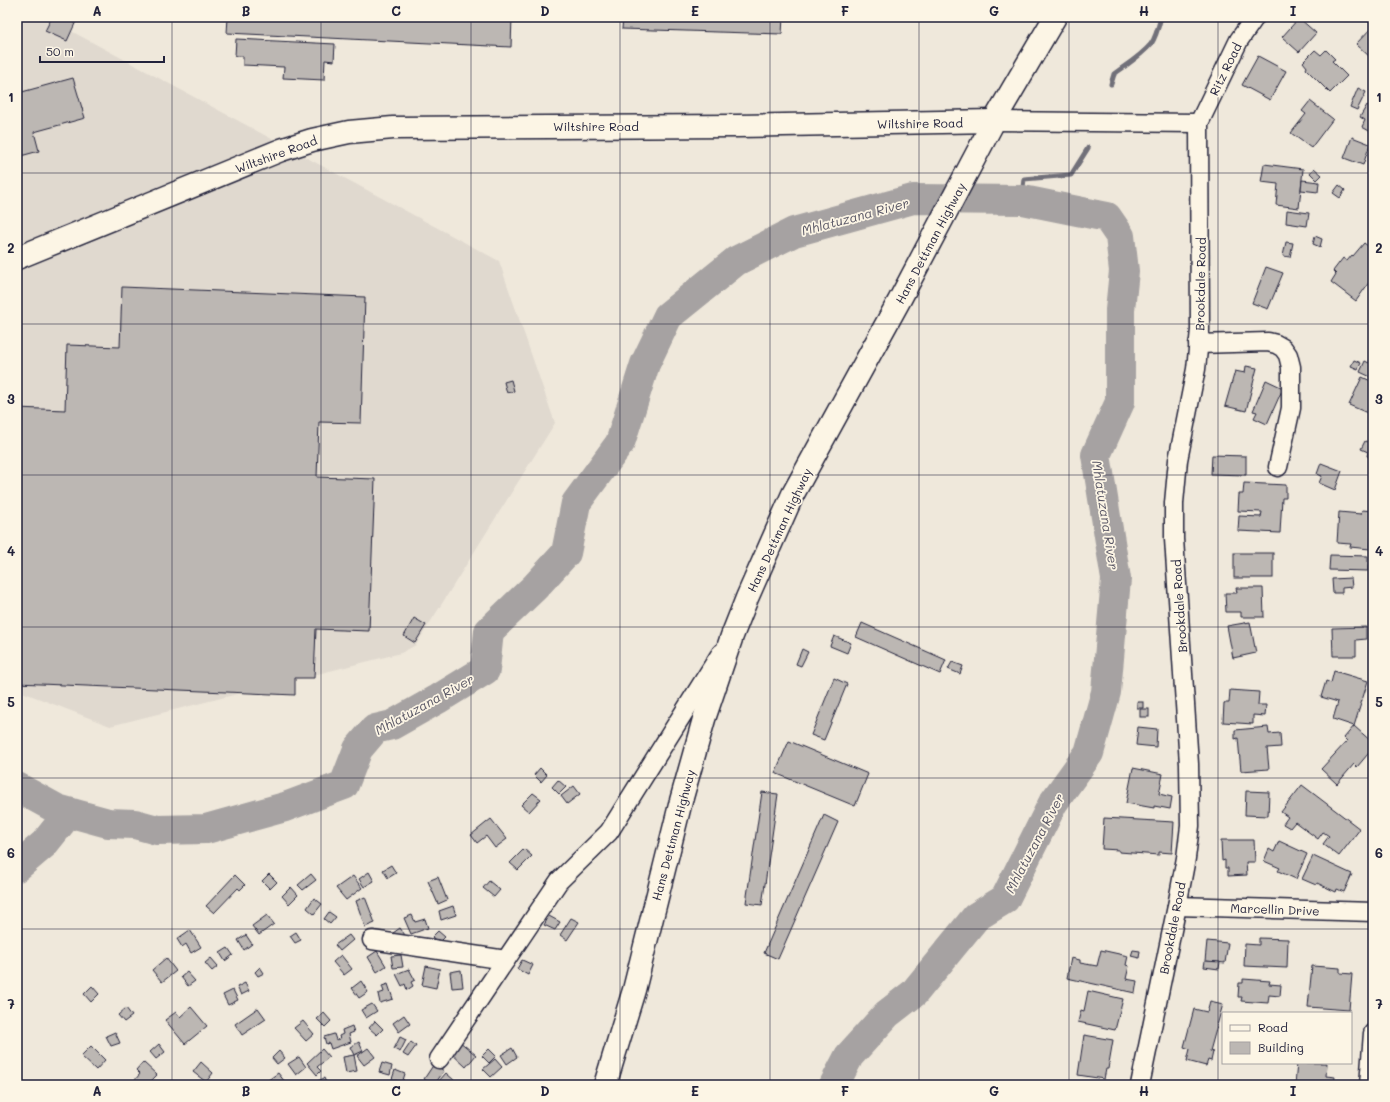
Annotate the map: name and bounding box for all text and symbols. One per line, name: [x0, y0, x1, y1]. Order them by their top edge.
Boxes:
text: A: [92, 2, 102, 19]
text: B: [242, 2, 251, 19]
text: C: [391, 2, 401, 19]
text: D: [540, 2, 550, 19]
text: E: [691, 2, 699, 19]
text: F: [841, 2, 849, 19]
text: G: [989, 2, 999, 19]
text: H: [1139, 2, 1149, 19]
text: I: [1290, 2, 1297, 19]
scale bar: [40, 38, 164, 64]
street label: Ritz Road: [1205, 40, 1245, 98]
text: 50 m: [46, 43, 74, 59]
text: 1: [8, 88, 14, 105]
text: 1: [1376, 88, 1382, 105]
street label: Wiltshire Road: [877, 114, 963, 132]
street label: Wiltshire Road: [553, 118, 639, 134]
street label: Wiltshire Road: [233, 132, 319, 176]
street label: Hans Dettman Highway: [891, 180, 969, 306]
water label: Mhlatuzana River: [799, 193, 911, 239]
street label: Brookdale Road: [1191, 237, 1209, 331]
text: 2: [7, 239, 15, 256]
text: 2: [1375, 239, 1383, 256]
text: 3: [7, 390, 15, 407]
text: 3: [1375, 390, 1383, 407]
water label: Mhlatuzana River: [1089, 459, 1123, 571]
street label: Hans Dettman Highway: [743, 465, 815, 595]
text: 4: [7, 542, 15, 559]
text: 4: [1375, 542, 1383, 559]
street label: Brookdale Road: [1168, 558, 1190, 653]
water label: Mhlatuzana River: [372, 670, 477, 738]
text: 5: [7, 693, 15, 710]
text: 5: [1375, 693, 1383, 710]
street label: Hans Dettman Highway: [648, 768, 698, 902]
water label: Mhlatuzana River: [1001, 790, 1068, 896]
text: 6: [7, 844, 15, 861]
text: 6: [1375, 844, 1383, 861]
street label: Brookdale Road: [1155, 880, 1189, 975]
street label: Marcellin Drive: [1230, 899, 1320, 919]
text: 7: [7, 995, 15, 1012]
text: 7: [1375, 995, 1383, 1012]
legend: [1222, 1012, 1352, 1064]
text: Road: [1258, 1019, 1288, 1035]
text: Building: [1258, 1039, 1304, 1055]
text: A: [92, 1082, 102, 1099]
text: B: [242, 1082, 251, 1099]
text: C: [391, 1082, 401, 1099]
text: D: [540, 1082, 550, 1099]
text: E: [691, 1082, 699, 1099]
text: F: [841, 1082, 849, 1099]
text: G: [989, 1082, 999, 1099]
text: H: [1139, 1082, 1149, 1099]
text: I: [1290, 1082, 1297, 1099]

